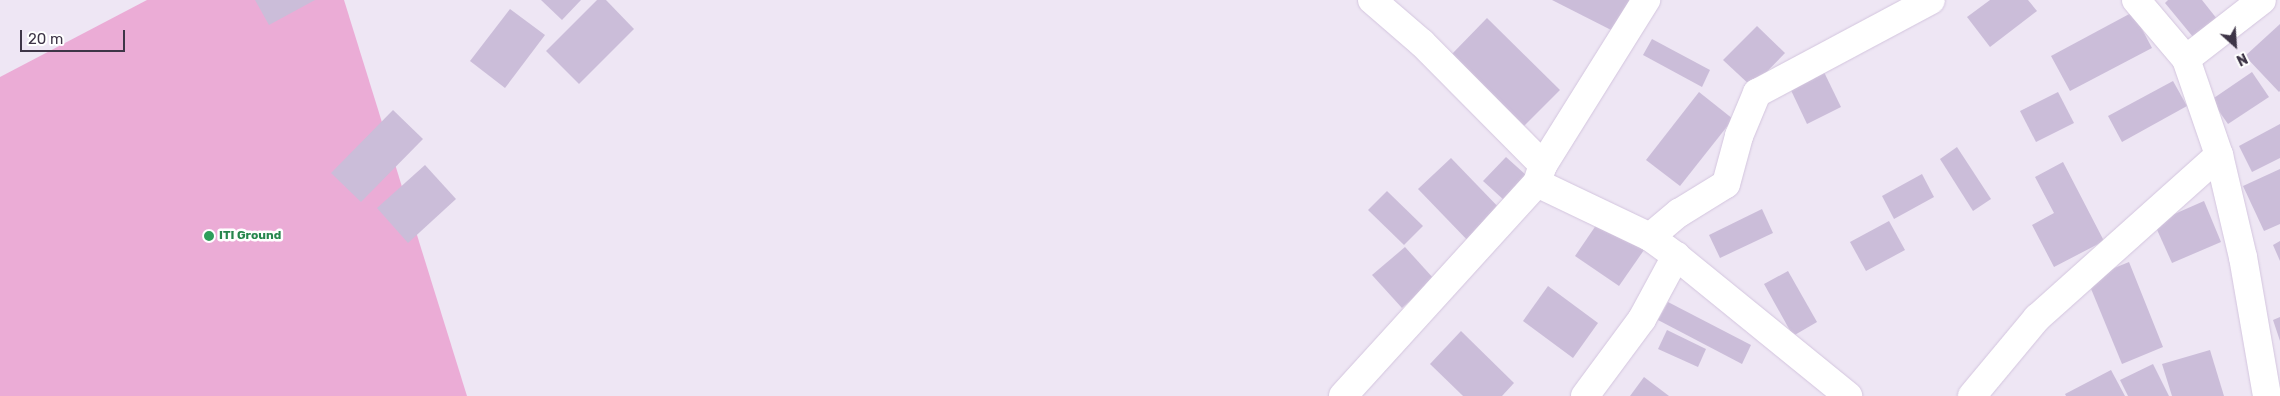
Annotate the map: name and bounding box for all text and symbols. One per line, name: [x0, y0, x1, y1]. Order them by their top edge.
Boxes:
scale bar: [22, 20, 128, 52]
north arrow: [2210, 20, 2260, 70]
text: 20 m: [28, 30, 63, 48]
text: N: [2234, 49, 2250, 69]
place label: ITI Ground: [219, 229, 281, 243]
marker: ITI Ground: [203, 230, 215, 242]

